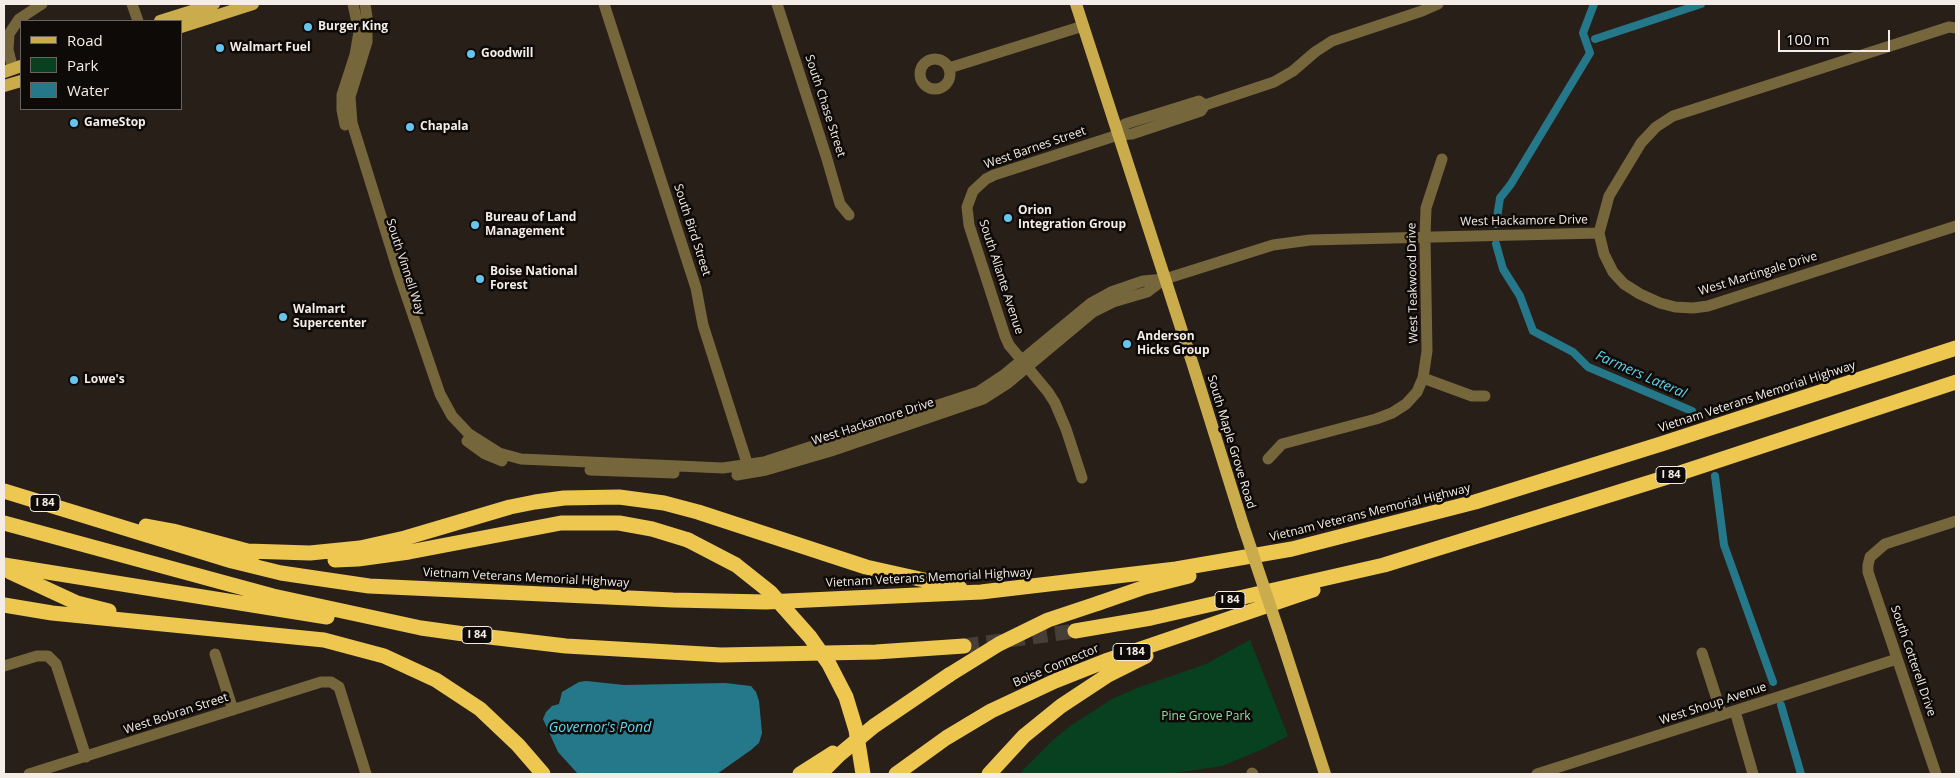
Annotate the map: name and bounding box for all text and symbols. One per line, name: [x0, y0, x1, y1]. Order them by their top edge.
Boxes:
legend: [20, 20, 182, 110]
place label: Burger King: [318, 20, 388, 34]
scale bar: [1780, 20, 1892, 52]
marker: Burger King: [302, 21, 314, 33]
text: 100 m: [1786, 29, 1830, 49]
text: Road: [67, 30, 103, 50]
place label: Walmart Fuel: [230, 41, 311, 55]
marker: Walmart Fuel: [214, 42, 226, 54]
place label: Goodwill: [481, 47, 533, 61]
marker: Goodwill: [465, 48, 477, 60]
street label: South Chase Street: [802, 53, 848, 159]
text: Park: [67, 55, 98, 75]
text: Water: [67, 80, 109, 100]
place label: GameStop: [84, 116, 146, 130]
marker: GameStop: [68, 117, 80, 129]
place label: Chapala: [420, 120, 469, 134]
marker: Chapala: [404, 121, 416, 133]
street label: West Barnes Street: [982, 124, 1088, 172]
street label: South Bird Street: [670, 182, 714, 278]
place label: Orion Integration Group: [1018, 204, 1126, 232]
place label: Bureau of Land Management: [485, 211, 576, 239]
marker: Orion Integration Group: [1002, 212, 1014, 224]
street label: West Hackamore Drive: [1460, 213, 1588, 229]
street label: South Vinnell Way: [383, 217, 427, 317]
street label: South Allante Avenue: [976, 218, 1026, 336]
marker: Bureau of Land Management: [469, 219, 481, 231]
street label: West Teakwood Drive: [1405, 222, 1421, 344]
street label: West Martingale Drive: [1697, 249, 1819, 299]
place label: Boise National Forest: [490, 265, 577, 293]
marker: Boise National Forest: [474, 273, 486, 285]
place label: Walmart Supercenter: [293, 303, 367, 331]
marker: Walmart Supercenter: [277, 311, 289, 323]
place label: Anderson Hicks Group: [1137, 330, 1210, 358]
marker: Anderson Hicks Group: [1121, 338, 1133, 350]
water label: Farmers Lateral: [1593, 347, 1689, 403]
street label: Vietnam Veterans Memorial Highway: [1657, 358, 1857, 436]
place label: Lowe's: [84, 373, 125, 387]
street label: South Maple Grove Road: [1204, 373, 1258, 511]
marker: Lowe's: [68, 374, 80, 386]
street label: West Hackamore Drive: [810, 395, 936, 449]
road number: I 84: [1656, 466, 1686, 484]
street label: Vietnam Veterans Memorial Highway: [1268, 481, 1472, 545]
road number: I 84: [30, 494, 60, 512]
street label: Vietnam Veterans Memorial Highway: [423, 565, 629, 591]
street label: Vietnam Veterans Memorial Highway: [826, 565, 1032, 591]
road number: I 84: [1215, 592, 1245, 608]
street label: South Cotterell Drive: [1887, 604, 1939, 718]
road number: I 84: [462, 626, 492, 644]
street label: Boise Connector: [1011, 641, 1101, 691]
road number: I 184: [1113, 644, 1151, 660]
street label: West Shoup Avenue: [1658, 680, 1768, 728]
street label: West Bobran Street: [122, 690, 230, 738]
park label: Pine Grove Park: [1161, 710, 1251, 724]
water label: Governor's Pond: [549, 720, 651, 736]

